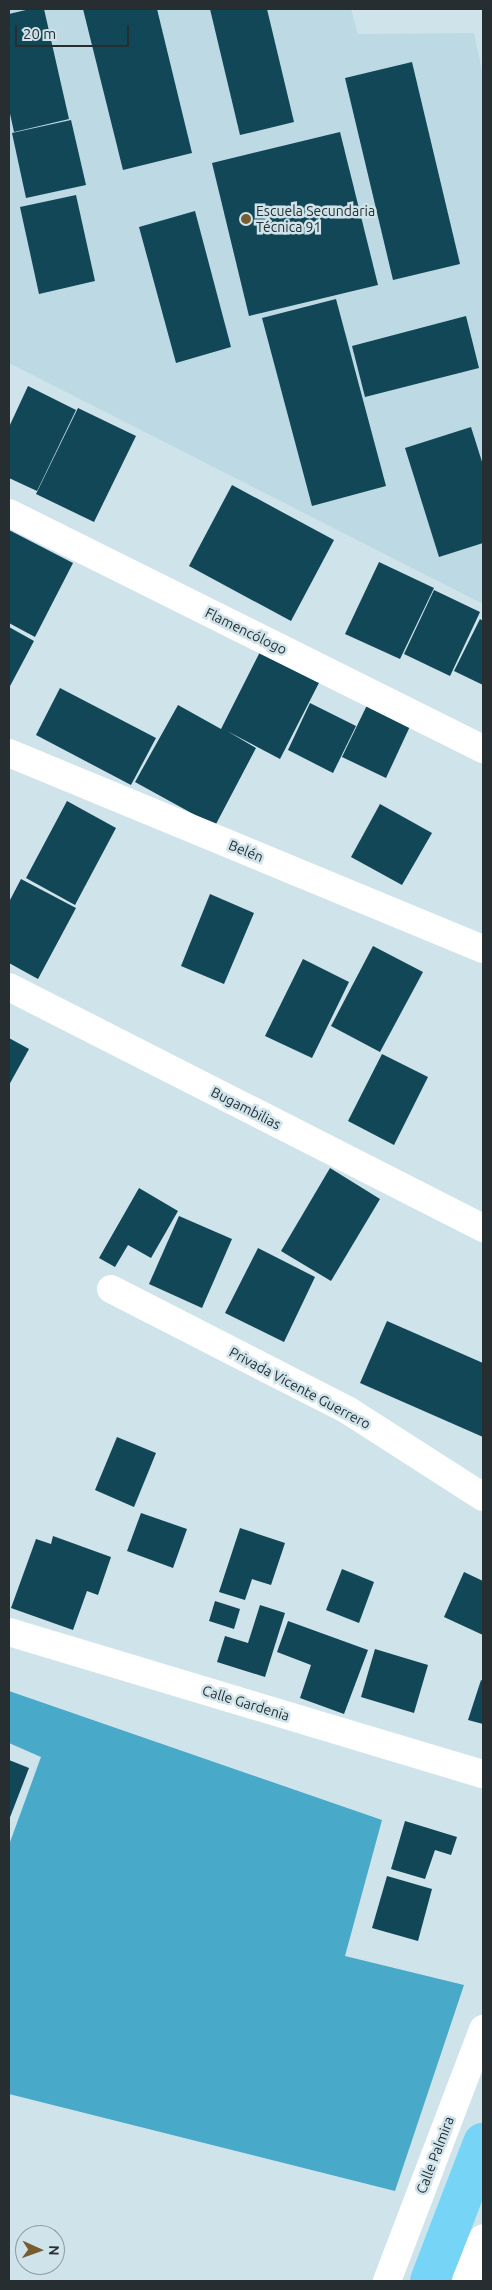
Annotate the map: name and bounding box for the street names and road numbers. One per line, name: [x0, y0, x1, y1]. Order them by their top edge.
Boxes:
street label: Flamencólogo: [202, 604, 290, 658]
street label: Belén: [226, 836, 266, 866]
street label: Bugambilias: [208, 1083, 284, 1133]
street label: Privada Vicente Guerrero: [226, 1344, 374, 1432]
street label: Calle Gardenia: [200, 1682, 292, 1724]
street label: Calle Palmira: [413, 2114, 457, 2196]

